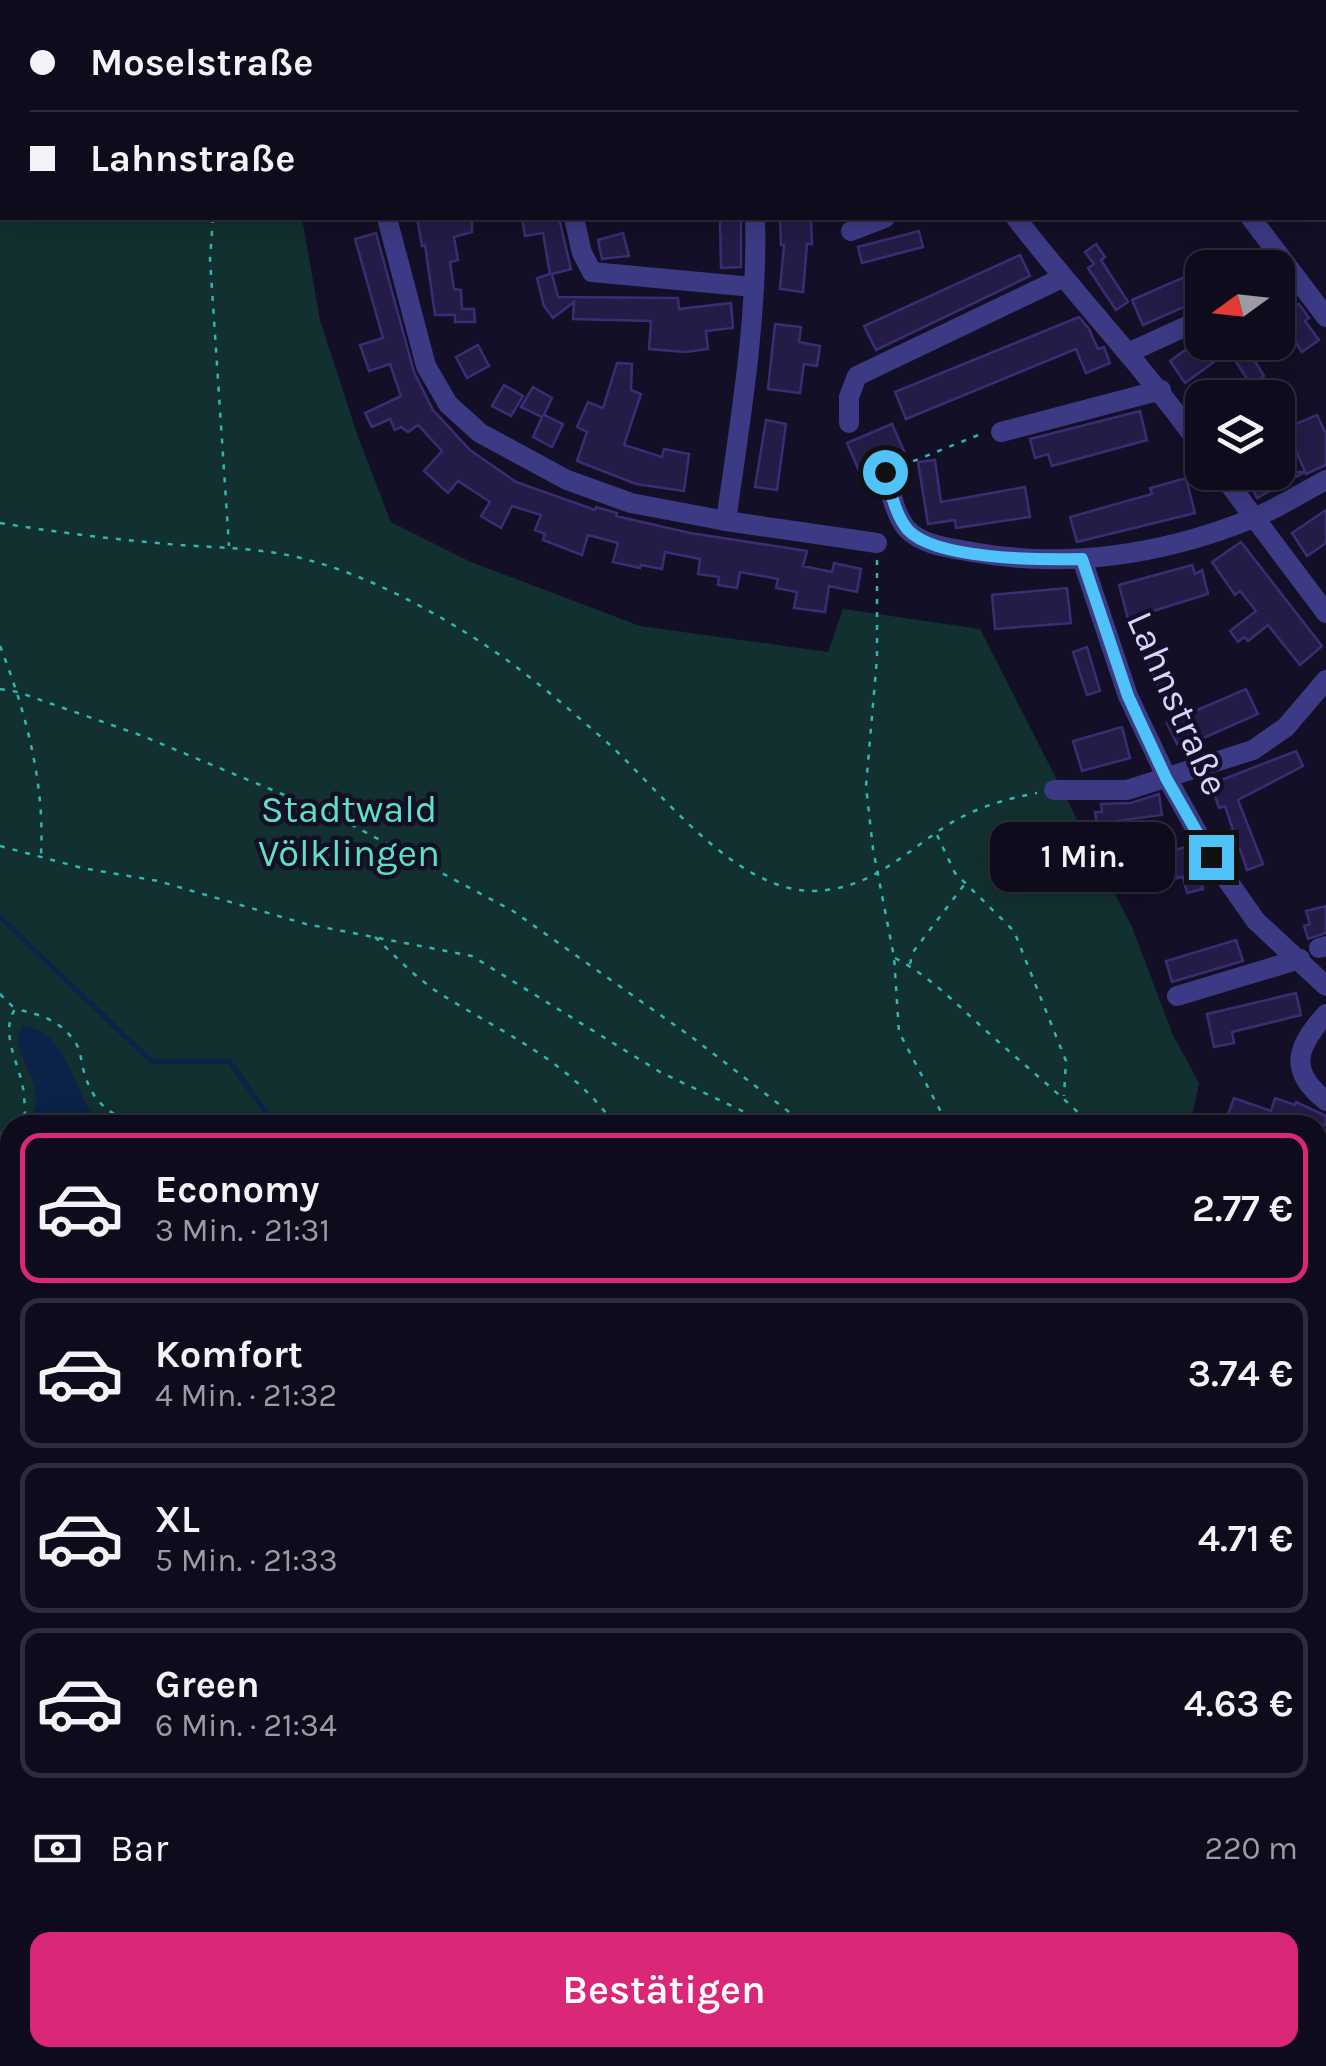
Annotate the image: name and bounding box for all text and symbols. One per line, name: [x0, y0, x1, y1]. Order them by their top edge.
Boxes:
text: Moselstraße: [90, 40, 313, 85]
text: Lahnstraße: [90, 136, 295, 181]
north arrow: [1185, 250, 1295, 360]
map controls: [1185, 250, 1295, 490]
button: layers: [1185, 380, 1295, 490]
route start: [863, 450, 908, 495]
street label: Lahnstraße: [1117, 604, 1238, 802]
park label: Stadtwald Völklingen: [258, 787, 440, 876]
callout: 1 Min.: [991, 822, 1176, 892]
route end: [1189, 835, 1234, 880]
text: 1 Min.: [1041, 838, 1124, 875]
icon: car: [35, 1163, 125, 1253]
text: Economy: [155, 1167, 319, 1212]
text: 2.77 €: [1192, 1186, 1293, 1231]
text: 3 Min. · 21:31: [155, 1212, 330, 1249]
icon: car: [35, 1328, 125, 1418]
text: Komfort: [155, 1332, 303, 1377]
text: 3.74 €: [1188, 1351, 1293, 1396]
text: 4 Min. · 21:32: [155, 1377, 337, 1414]
icon: car: [35, 1493, 125, 1583]
text: XL: [155, 1497, 200, 1542]
text: 4.71 €: [1198, 1516, 1293, 1561]
text: 5 Min. · 21:33: [155, 1542, 338, 1579]
icon: car: [35, 1658, 125, 1748]
text: Green: [155, 1662, 260, 1707]
text: 4.63 €: [1184, 1681, 1293, 1726]
text: 6 Min. · 21:34: [155, 1707, 337, 1744]
icon: cash: [30, 1821, 85, 1876]
text: Bar: [110, 1826, 168, 1871]
text: 220 m: [1204, 1830, 1298, 1867]
button: Bestätigen: [30, 1932, 1298, 2047]

